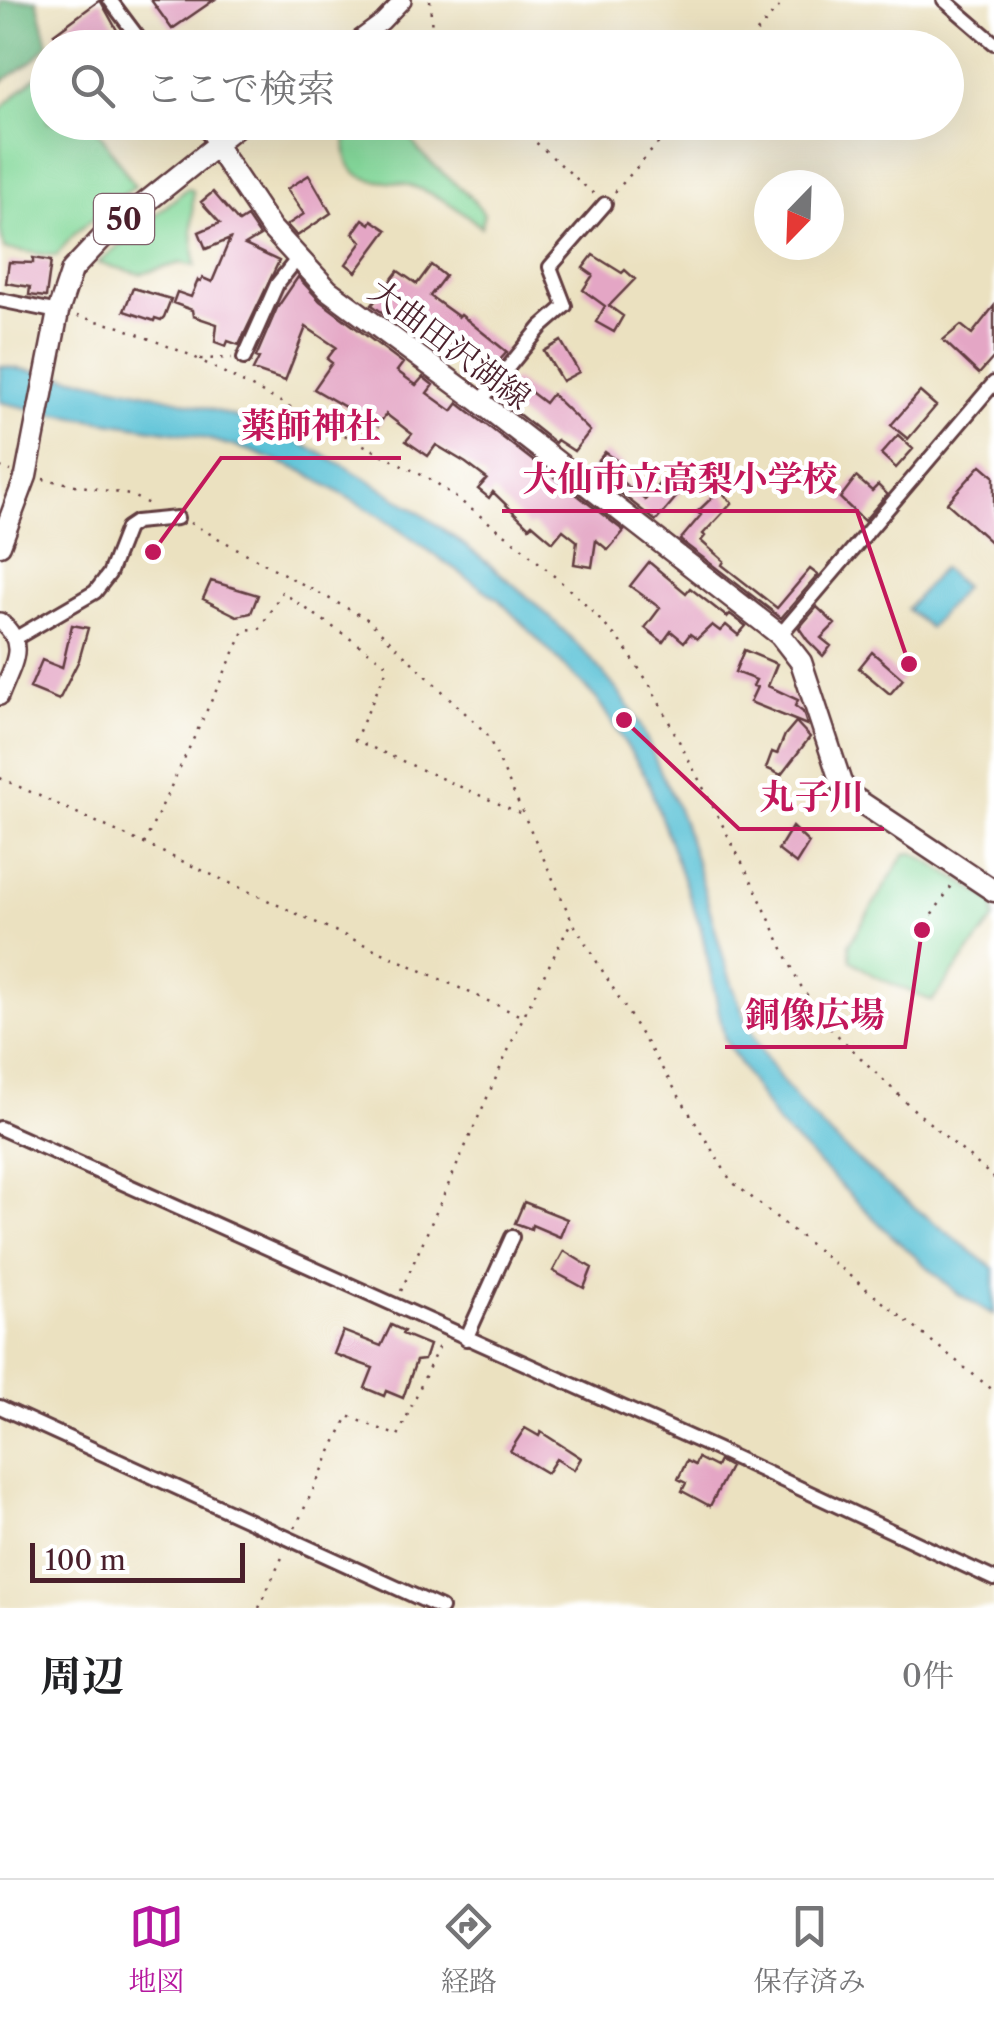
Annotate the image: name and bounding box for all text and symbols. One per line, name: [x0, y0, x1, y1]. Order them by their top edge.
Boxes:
search box: [30, 30, 964, 140]
icon: search: [65, 58, 120, 113]
text: ここで検索: [145, 65, 335, 112]
north arrow: [754, 170, 844, 260]
road number: 50: [94, 194, 154, 244]
street label: 大曲田沢湖線: [362, 271, 538, 417]
callout: 薬師神社: [221, 393, 401, 458]
text: 薬師神社: [241, 404, 381, 447]
callout: 大仙市立高梨小学校: [502, 446, 857, 511]
text: 大仙市立高梨小学校: [522, 457, 838, 500]
callout: 丸子川: [739, 764, 884, 829]
text: 丸子川: [759, 775, 865, 818]
callout: 銅像広場: [725, 982, 905, 1047]
text: 銅像広場: [745, 993, 885, 1036]
scale bar: [30, 1538, 245, 1582]
text: 100 m: [45, 1543, 126, 1577]
text: 周辺: [40, 1650, 124, 1702]
text: 0件: [902, 1656, 954, 1695]
tab: 地図: [128, 1899, 184, 1999]
tab: 経路: [441, 1899, 497, 1999]
tab: 保存済み: [754, 1899, 866, 1999]

